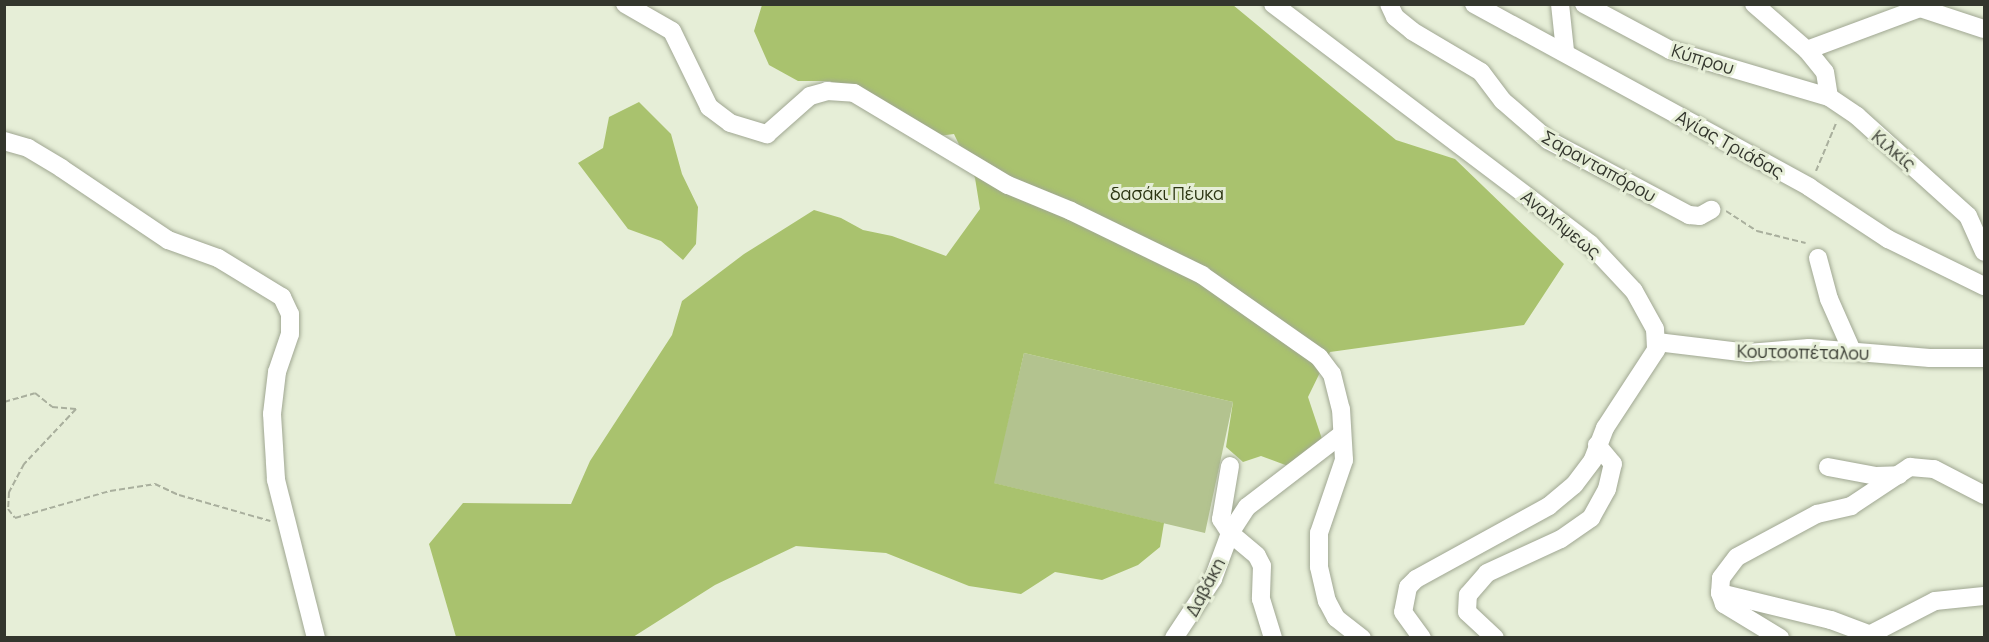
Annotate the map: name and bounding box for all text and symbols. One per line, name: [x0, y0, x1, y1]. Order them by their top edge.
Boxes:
street label: Κύπρου: [1669, 39, 1737, 79]
street label: Αγίας Τριάδας: [1672, 105, 1788, 183]
street label: Κιλκίς: [1868, 125, 1920, 175]
street label: Σαρανταπόρου: [1538, 126, 1660, 206]
park label: δασάκι Πέυκα: [1110, 182, 1224, 204]
street label: Αναλήψεως: [1517, 185, 1605, 263]
street label: Κουτσοπέταλου: [1737, 340, 1869, 364]
street label: Δαβάκη: [1181, 554, 1229, 620]

